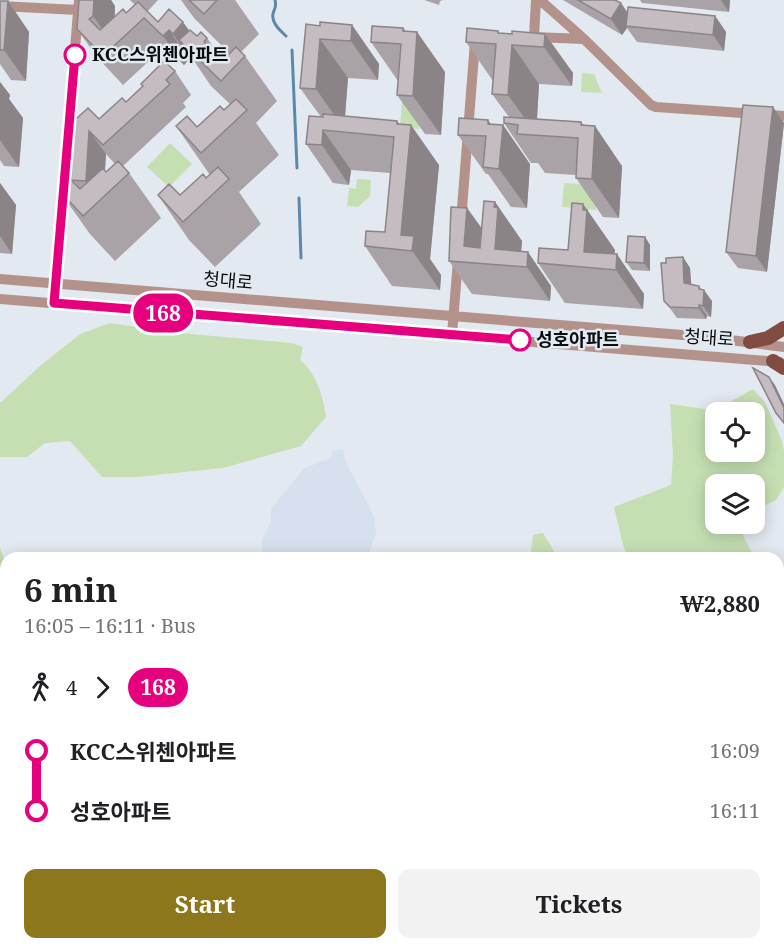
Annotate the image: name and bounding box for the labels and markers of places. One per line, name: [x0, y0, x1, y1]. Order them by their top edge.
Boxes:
place label: KCC스위첸아파트: [92, 42, 228, 66]
marker: KCC스위첸아파트: [64, 44, 86, 66]
place label: 성호아파트: [536, 327, 619, 351]
marker: 성호아파트: [509, 329, 531, 351]

